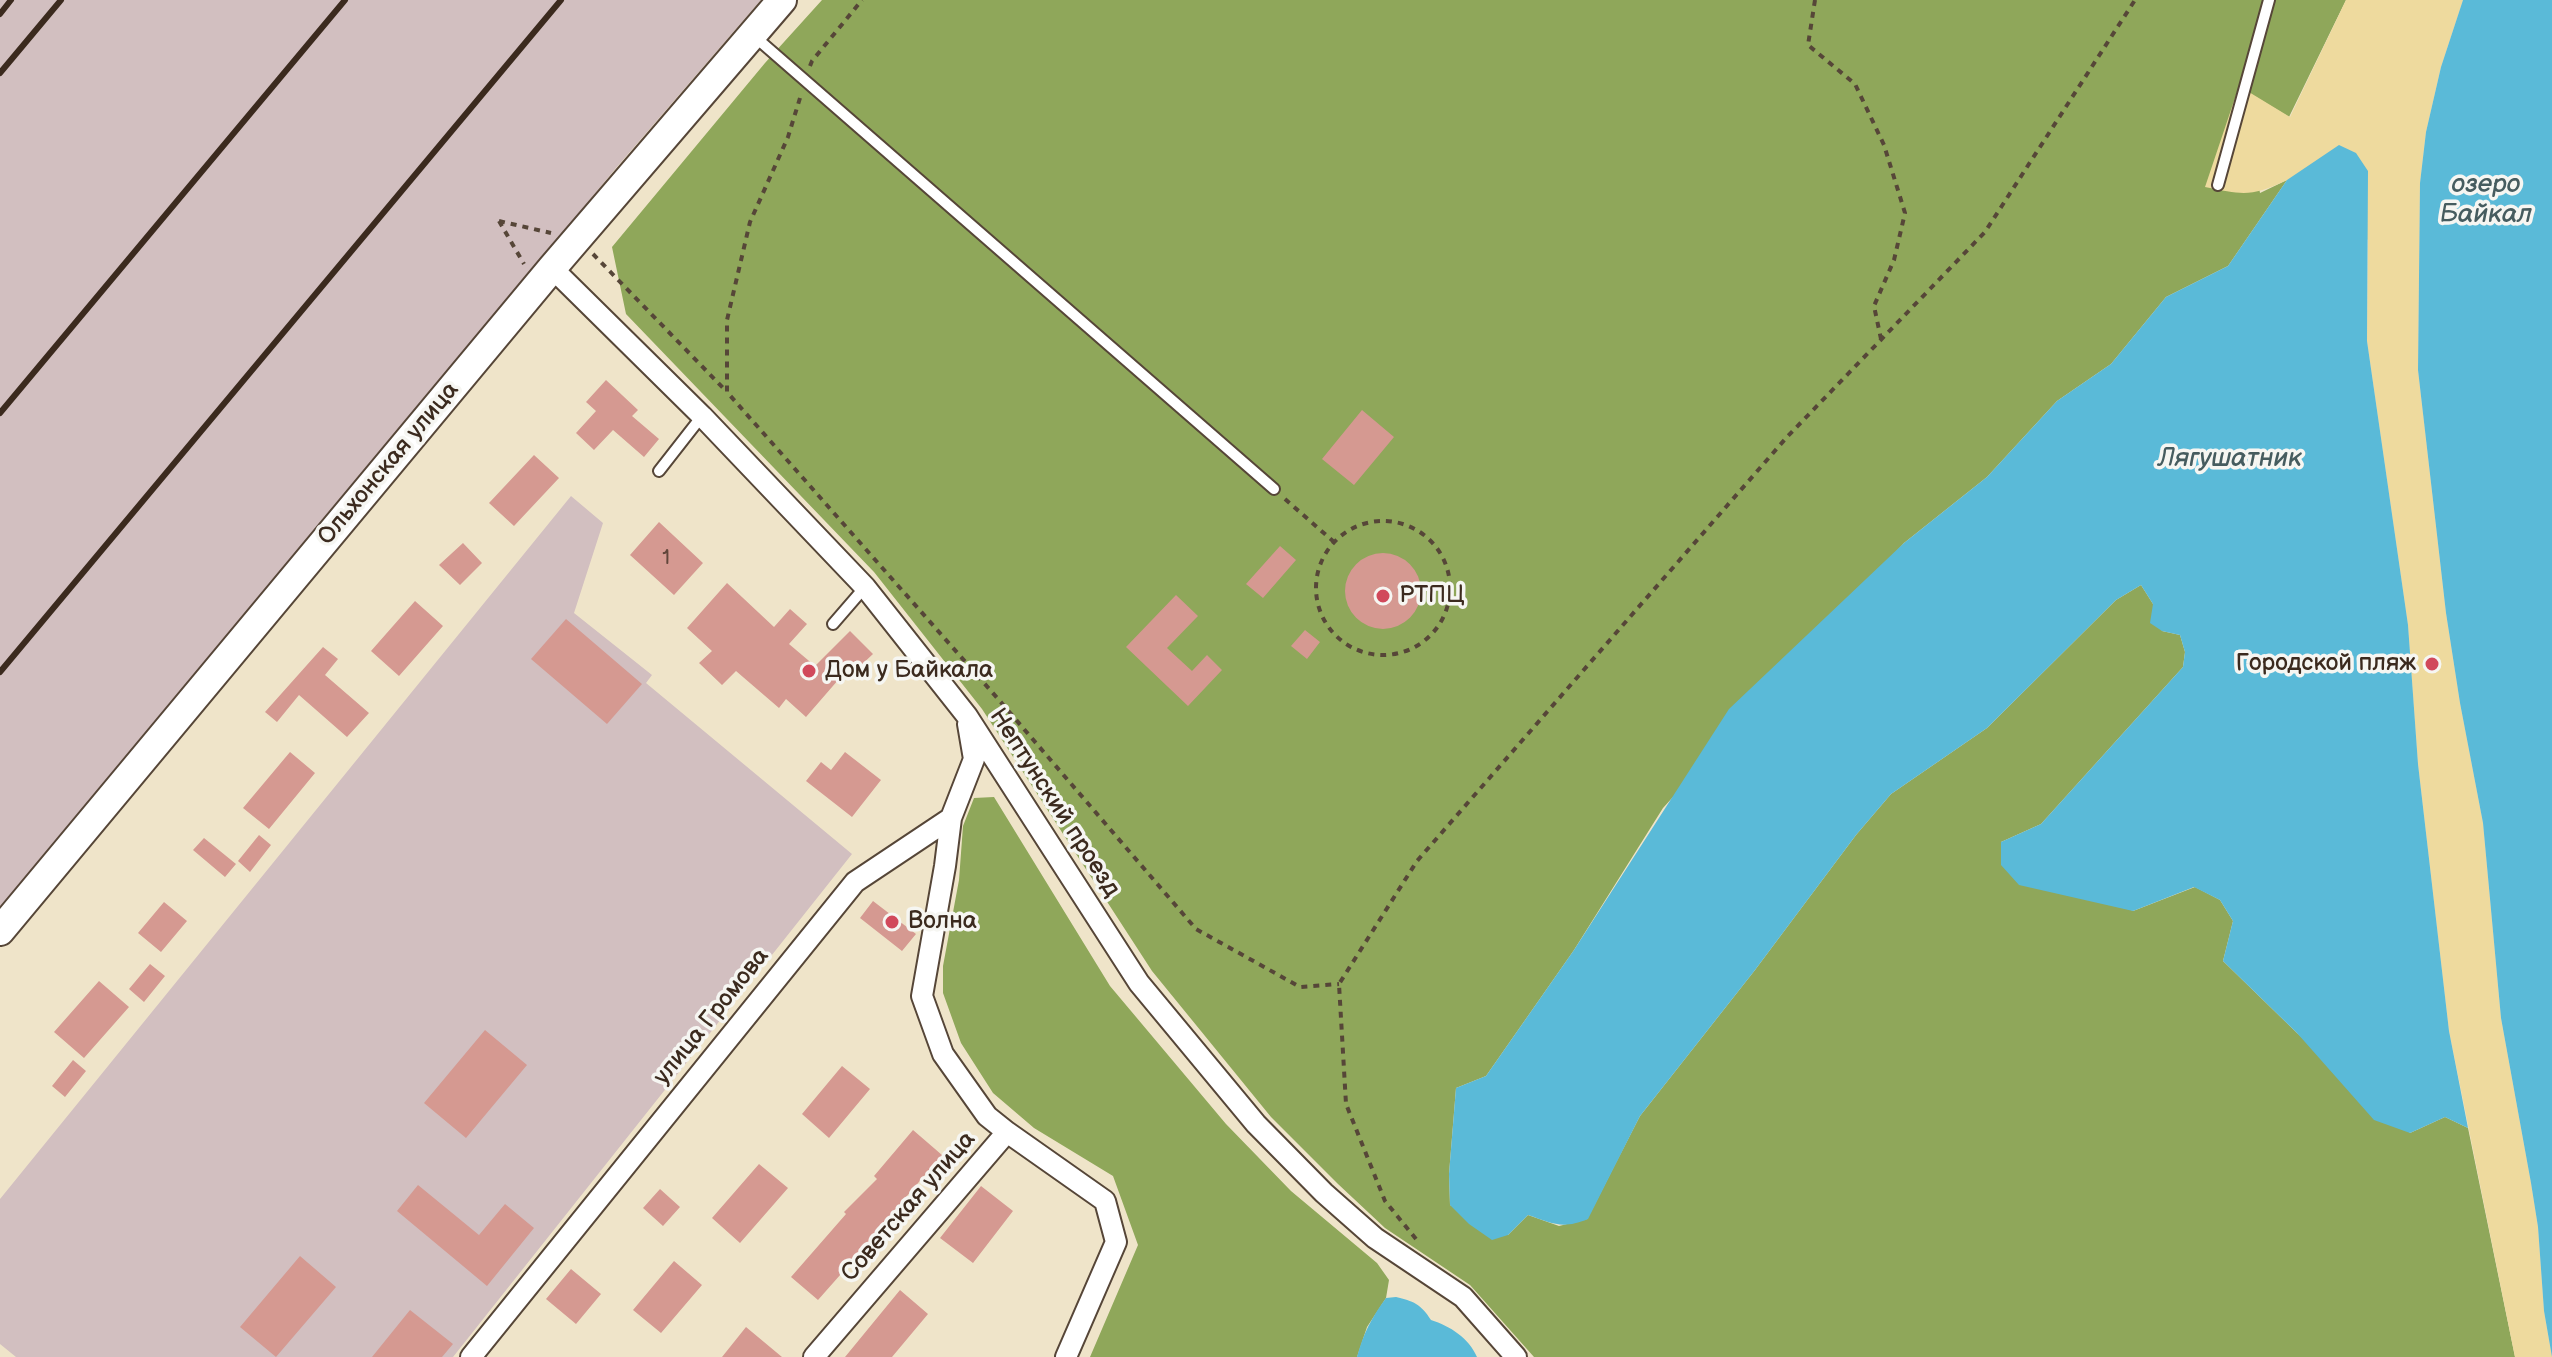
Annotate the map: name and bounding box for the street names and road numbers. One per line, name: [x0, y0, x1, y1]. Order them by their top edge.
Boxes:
street label: Ольхонская улица: [312, 377, 466, 551]
street label: Нептунский проезд: [982, 704, 1126, 902]
street label: улица Громова: [648, 943, 776, 1091]
street label: Советская улица: [836, 1126, 982, 1288]

